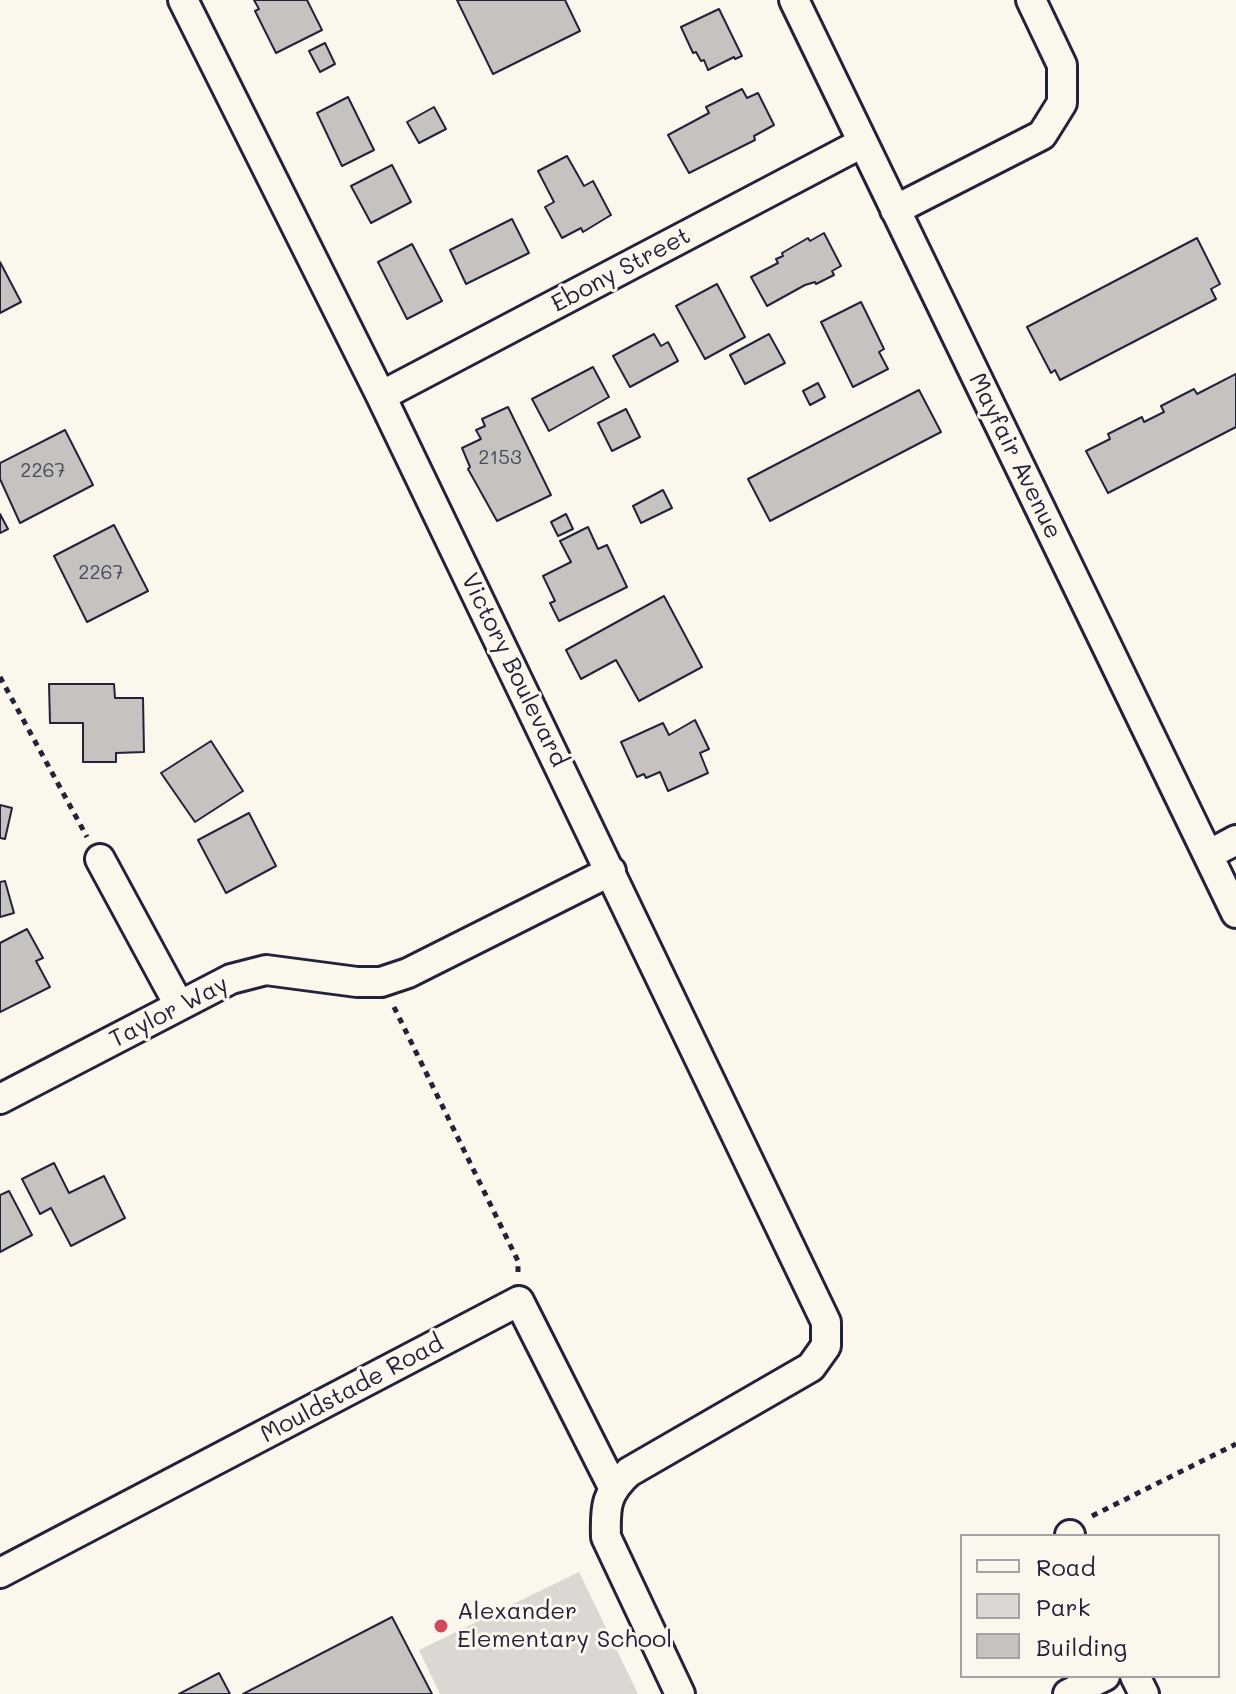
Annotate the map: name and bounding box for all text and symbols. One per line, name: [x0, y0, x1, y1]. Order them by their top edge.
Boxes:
street label: Ebony Street: [547, 221, 695, 319]
street label: Mayfair Avenue: [962, 368, 1068, 544]
house number: 2153: [478, 446, 522, 470]
house number: 2267: [20, 459, 66, 483]
house number: 2267: [78, 561, 124, 585]
street label: Victory Boulevard: [455, 568, 573, 772]
street label: Taylor Way: [105, 970, 233, 1054]
street label: Mouldstade Road: [256, 1329, 448, 1449]
legend: [960, 1534, 1220, 1678]
text: Road: [1036, 1551, 1096, 1582]
text: Park: [1036, 1591, 1090, 1622]
place label: Alexander Elementary School: [457, 1598, 672, 1654]
marker: Alexander Elementary School: [432, 1617, 450, 1635]
text: Building: [1036, 1631, 1127, 1662]

